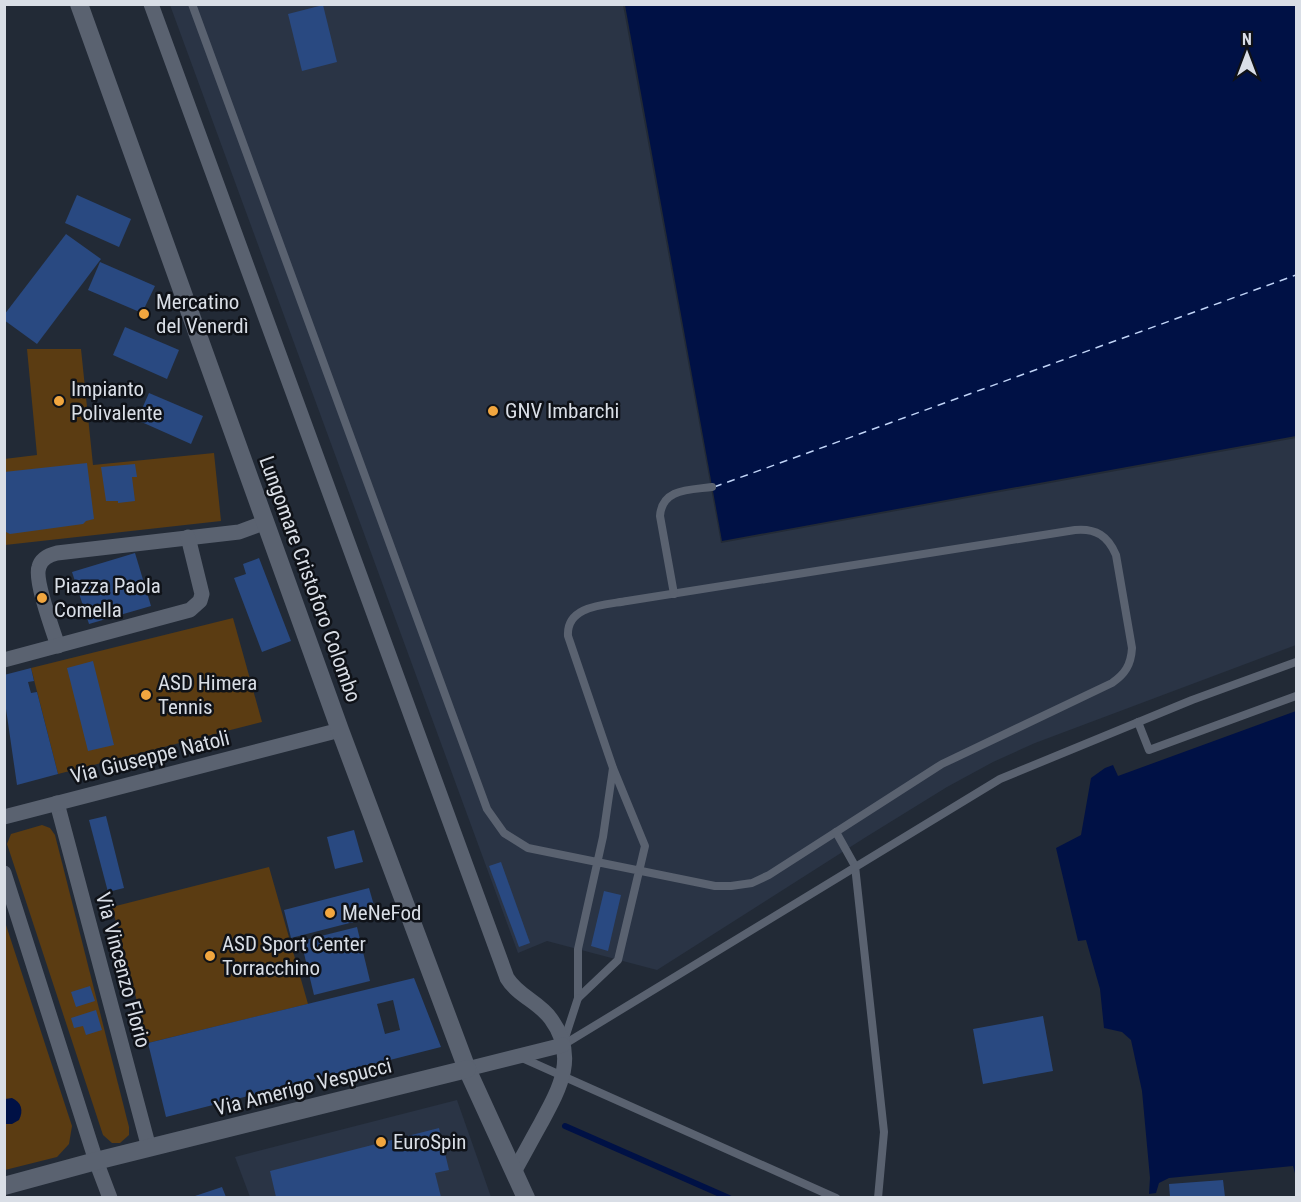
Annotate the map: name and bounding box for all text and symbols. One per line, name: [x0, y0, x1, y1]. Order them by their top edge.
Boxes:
north arrow: [1217, 24, 1277, 84]
text: N: [1242, 30, 1252, 49]
place label: Mercatino del Venerdì: [156, 290, 249, 338]
marker: Mercatino del Venerdì: [137, 307, 151, 321]
place label: Impianto Polivalente: [71, 377, 163, 425]
marker: Impianto Polivalente: [52, 394, 66, 408]
place label: GNV Imbarchi: [505, 399, 619, 423]
marker: GNV Imbarchi: [486, 404, 500, 418]
street label: Lungomare Cristoforo Colombo: [254, 453, 366, 705]
place label: Piazza Paola Comella: [54, 574, 161, 622]
marker: Piazza Paola Comella: [35, 591, 49, 605]
place label: ASD Himera Tennis: [158, 671, 257, 719]
marker: ASD Himera Tennis: [139, 688, 153, 702]
street label: Via Giuseppe Natoli: [68, 726, 232, 788]
street label: Via Vincenzo Florio: [91, 890, 155, 1050]
place label: MeNeFod: [342, 901, 421, 925]
marker: MeNeFod: [323, 906, 337, 920]
place label: ASD Sport Center Torracchino: [222, 932, 366, 980]
marker: ASD Sport Center Torracchino: [203, 949, 217, 963]
street label: Via Amerigo Vespucci: [212, 1053, 394, 1121]
place label: EuroSpin: [393, 1130, 466, 1154]
marker: EuroSpin: [374, 1135, 388, 1149]

